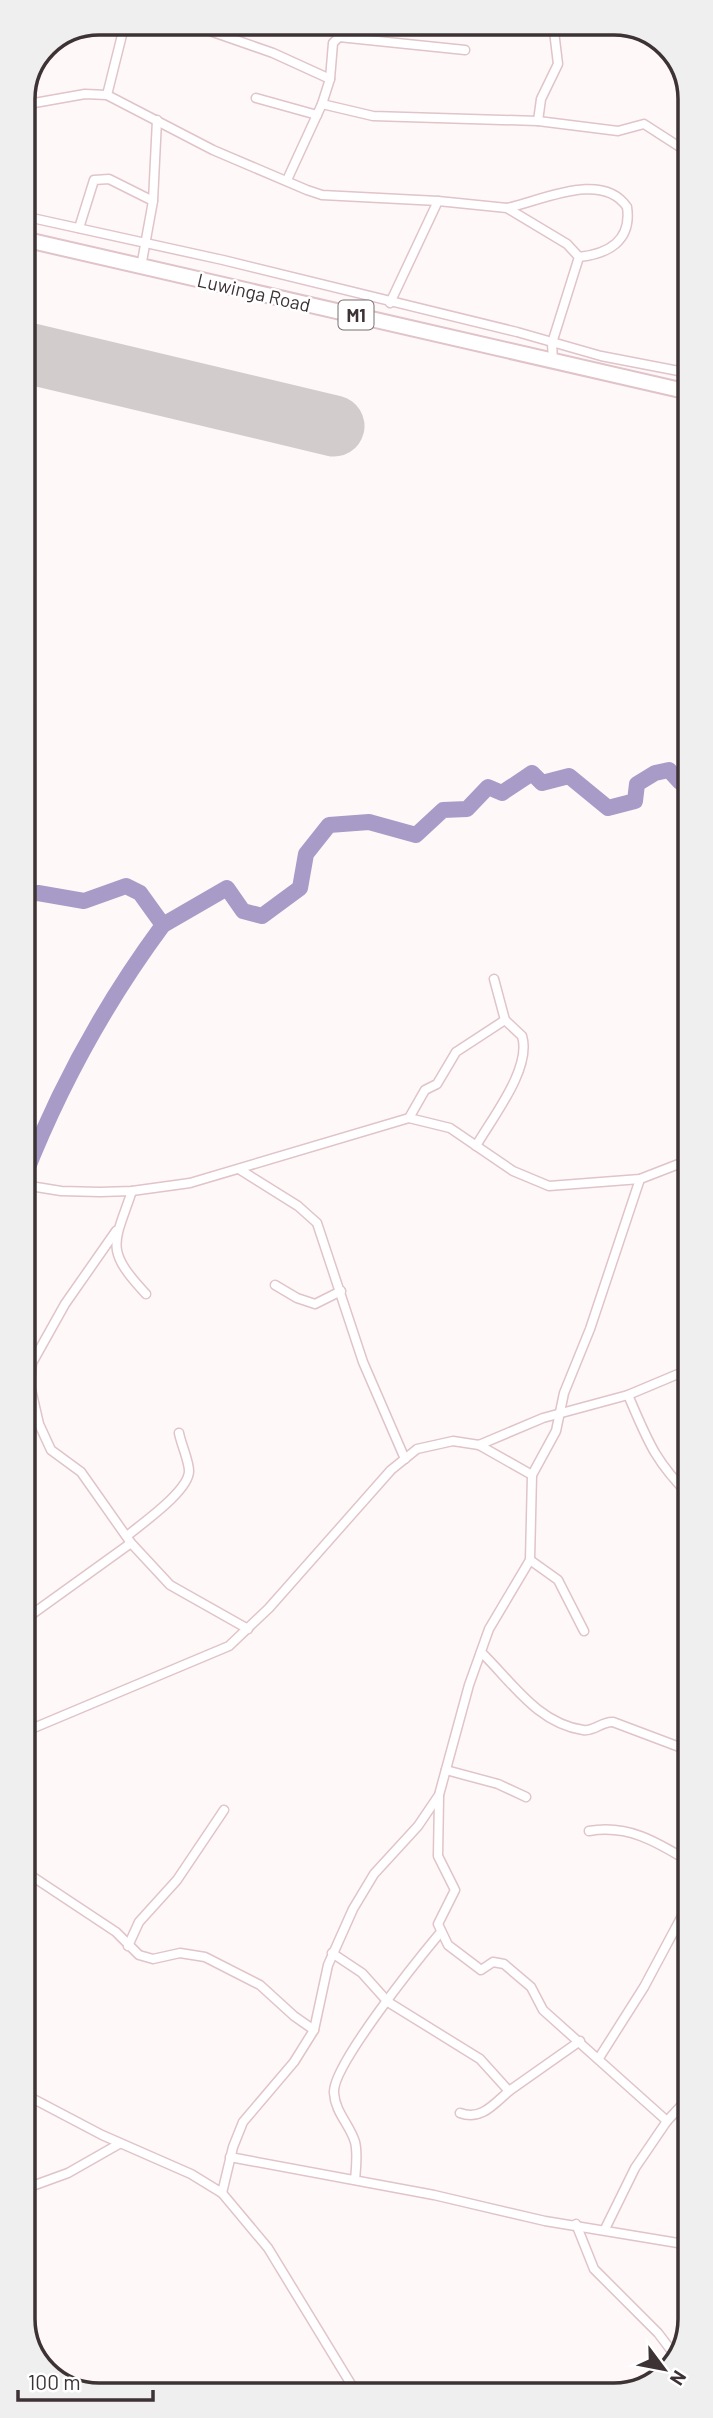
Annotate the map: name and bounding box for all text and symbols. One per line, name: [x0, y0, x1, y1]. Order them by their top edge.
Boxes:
street label: Luwinga Road: [195, 268, 313, 316]
road number: M1: [338, 300, 374, 330]
north arrow: [629, 2334, 699, 2404]
scale bar: [18, 2358, 152, 2402]
text: N: [666, 2367, 692, 2390]
text: 100 m: [28, 2369, 81, 2394]

